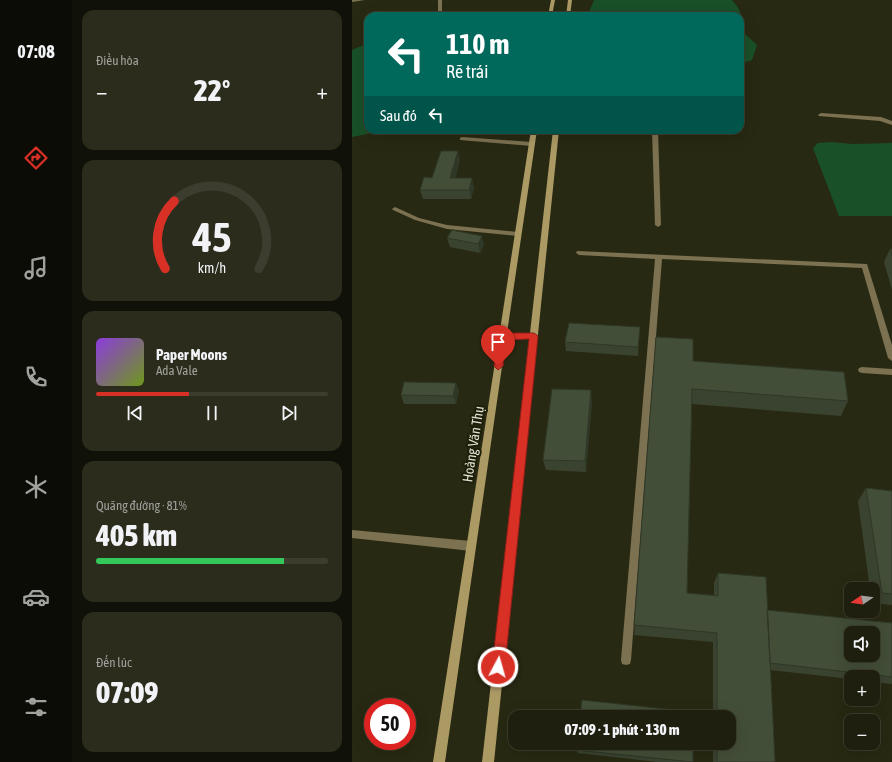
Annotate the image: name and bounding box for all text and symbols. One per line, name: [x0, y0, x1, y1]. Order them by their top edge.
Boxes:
icon: left: [380, 28, 432, 80]
text: 110 m: [446, 28, 509, 60]
text: 07:08: [17, 41, 55, 62]
text: Điều hòa: [96, 53, 139, 68]
text: Rẽ trái: [446, 61, 488, 82]
text: 22°: [194, 73, 230, 107]
text: −: [96, 78, 107, 104]
text: +: [317, 78, 328, 104]
icon: left: [425, 104, 447, 126]
text: Sau đó: [380, 107, 417, 124]
icon: directions: [22, 144, 50, 172]
text: 45: [191, 212, 232, 260]
icon: music: [22, 254, 50, 282]
text: km/h: [198, 259, 226, 275]
pin: [481, 325, 515, 366]
icon: arrive: [487, 331, 509, 353]
text: Paper Moons: [156, 346, 227, 363]
icon: phone: [22, 363, 50, 391]
text: Ada Vale: [156, 363, 198, 378]
icon: previous: [124, 402, 146, 424]
icon: pause: [201, 402, 223, 424]
icon: next: [278, 402, 300, 424]
street label: Hoàng Văn Thụ: [459, 405, 487, 483]
icon: climate: [22, 473, 50, 501]
text: Quãng đường · 81%: [96, 498, 187, 513]
text: 405 km: [96, 518, 177, 552]
north arrow: [844, 582, 880, 618]
map controls: [844, 582, 880, 750]
icon: car: [22, 583, 50, 611]
button: sound: [844, 626, 880, 662]
position arrow: [477, 646, 519, 688]
text: Đến lúc: [96, 655, 132, 670]
button: +: [844, 670, 880, 706]
text: 07:09: [96, 675, 158, 709]
icon: filters: [22, 693, 50, 721]
speed limit sign: 50: [364, 698, 416, 750]
button: −: [844, 714, 880, 750]
text: 07:09 · 1 phút · 130 m: [565, 721, 679, 738]

